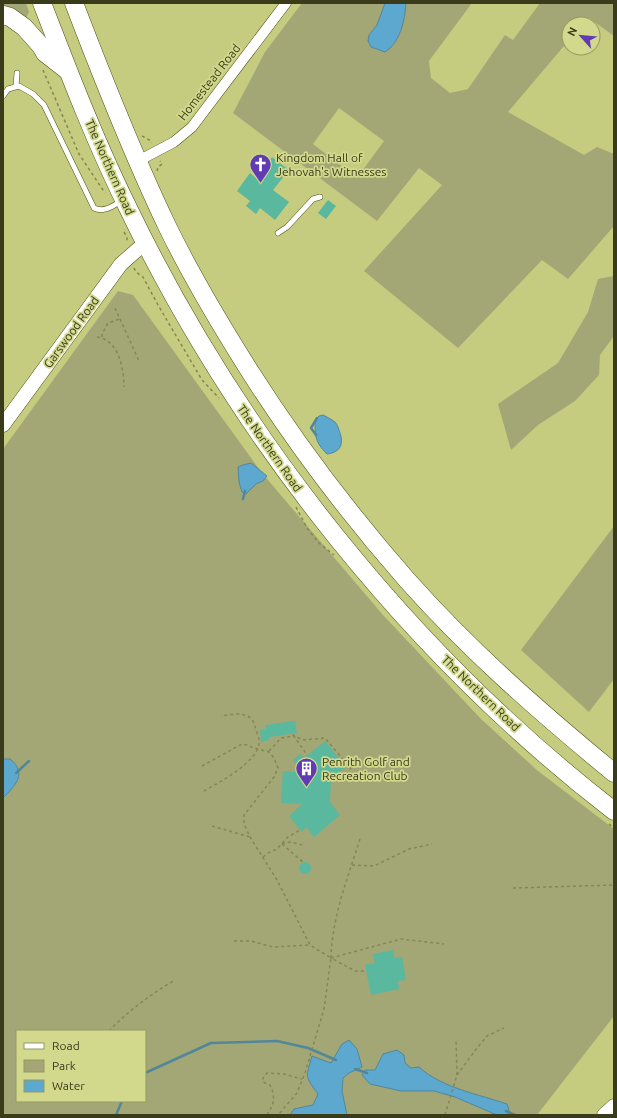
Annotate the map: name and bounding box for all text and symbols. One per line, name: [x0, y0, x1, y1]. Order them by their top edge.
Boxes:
north arrow: [561, 16, 601, 56]
text: N: [565, 25, 579, 38]
street label: Homestead Road: [175, 42, 243, 122]
street label: The Northern Road: [83, 117, 137, 217]
church icon: Kingdom Hall of Jehovah's Witnesses: [247, 151, 273, 184]
place label: Kingdom Hall of Jehovah's Witnesses: [276, 151, 387, 178]
street label: Garswood Road: [41, 294, 101, 370]
street label: The Northern Road: [235, 402, 305, 494]
street label: The Northern Road: [439, 653, 523, 733]
building icon: Penrith Golf and Recreation Club: [293, 755, 319, 788]
place label: Penrith Golf and Recreation Club: [322, 755, 410, 782]
legend: [16, 1030, 146, 1102]
text: Road: [52, 1039, 80, 1052]
text: Park: [52, 1059, 76, 1072]
text: Water: [52, 1079, 85, 1092]

